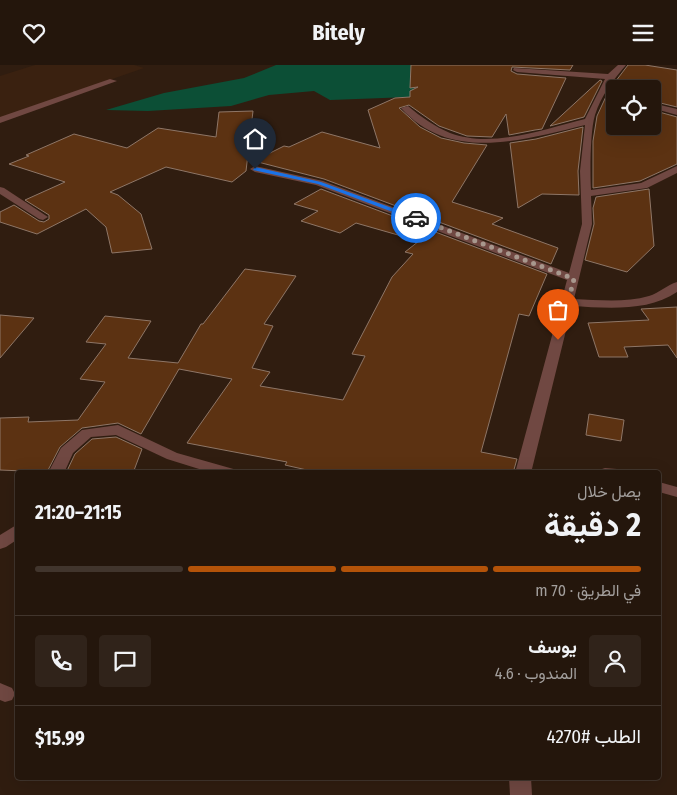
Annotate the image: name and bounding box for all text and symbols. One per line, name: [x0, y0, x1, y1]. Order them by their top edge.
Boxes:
icon: heart: [20, 19, 48, 47]
text: Bitely: [312, 19, 365, 46]
icon: menu: [629, 19, 657, 47]
map controls: [606, 80, 661, 135]
button: locate: [606, 80, 661, 135]
pin: [234, 118, 276, 169]
icon: home: [241, 125, 269, 153]
courier: [391, 193, 441, 243]
icon: car: [402, 204, 430, 232]
pin: [537, 289, 579, 340]
icon: bag: [544, 296, 572, 324]
text: يصل خلال: [577, 482, 641, 501]
text: 21:15–21:20: [35, 501, 122, 524]
text: 2 دقيقة: [544, 506, 641, 544]
text: في الطريق · 70 m: [535, 581, 641, 600]
button: phone: [35, 635, 87, 687]
button: chat: [99, 635, 151, 687]
text: يوسف: [528, 635, 577, 658]
button: person: [589, 635, 641, 687]
text: المندوب · 4.6: [495, 664, 577, 683]
text: الطلب #4270: [547, 725, 641, 748]
text: $15.99: [35, 727, 85, 750]

